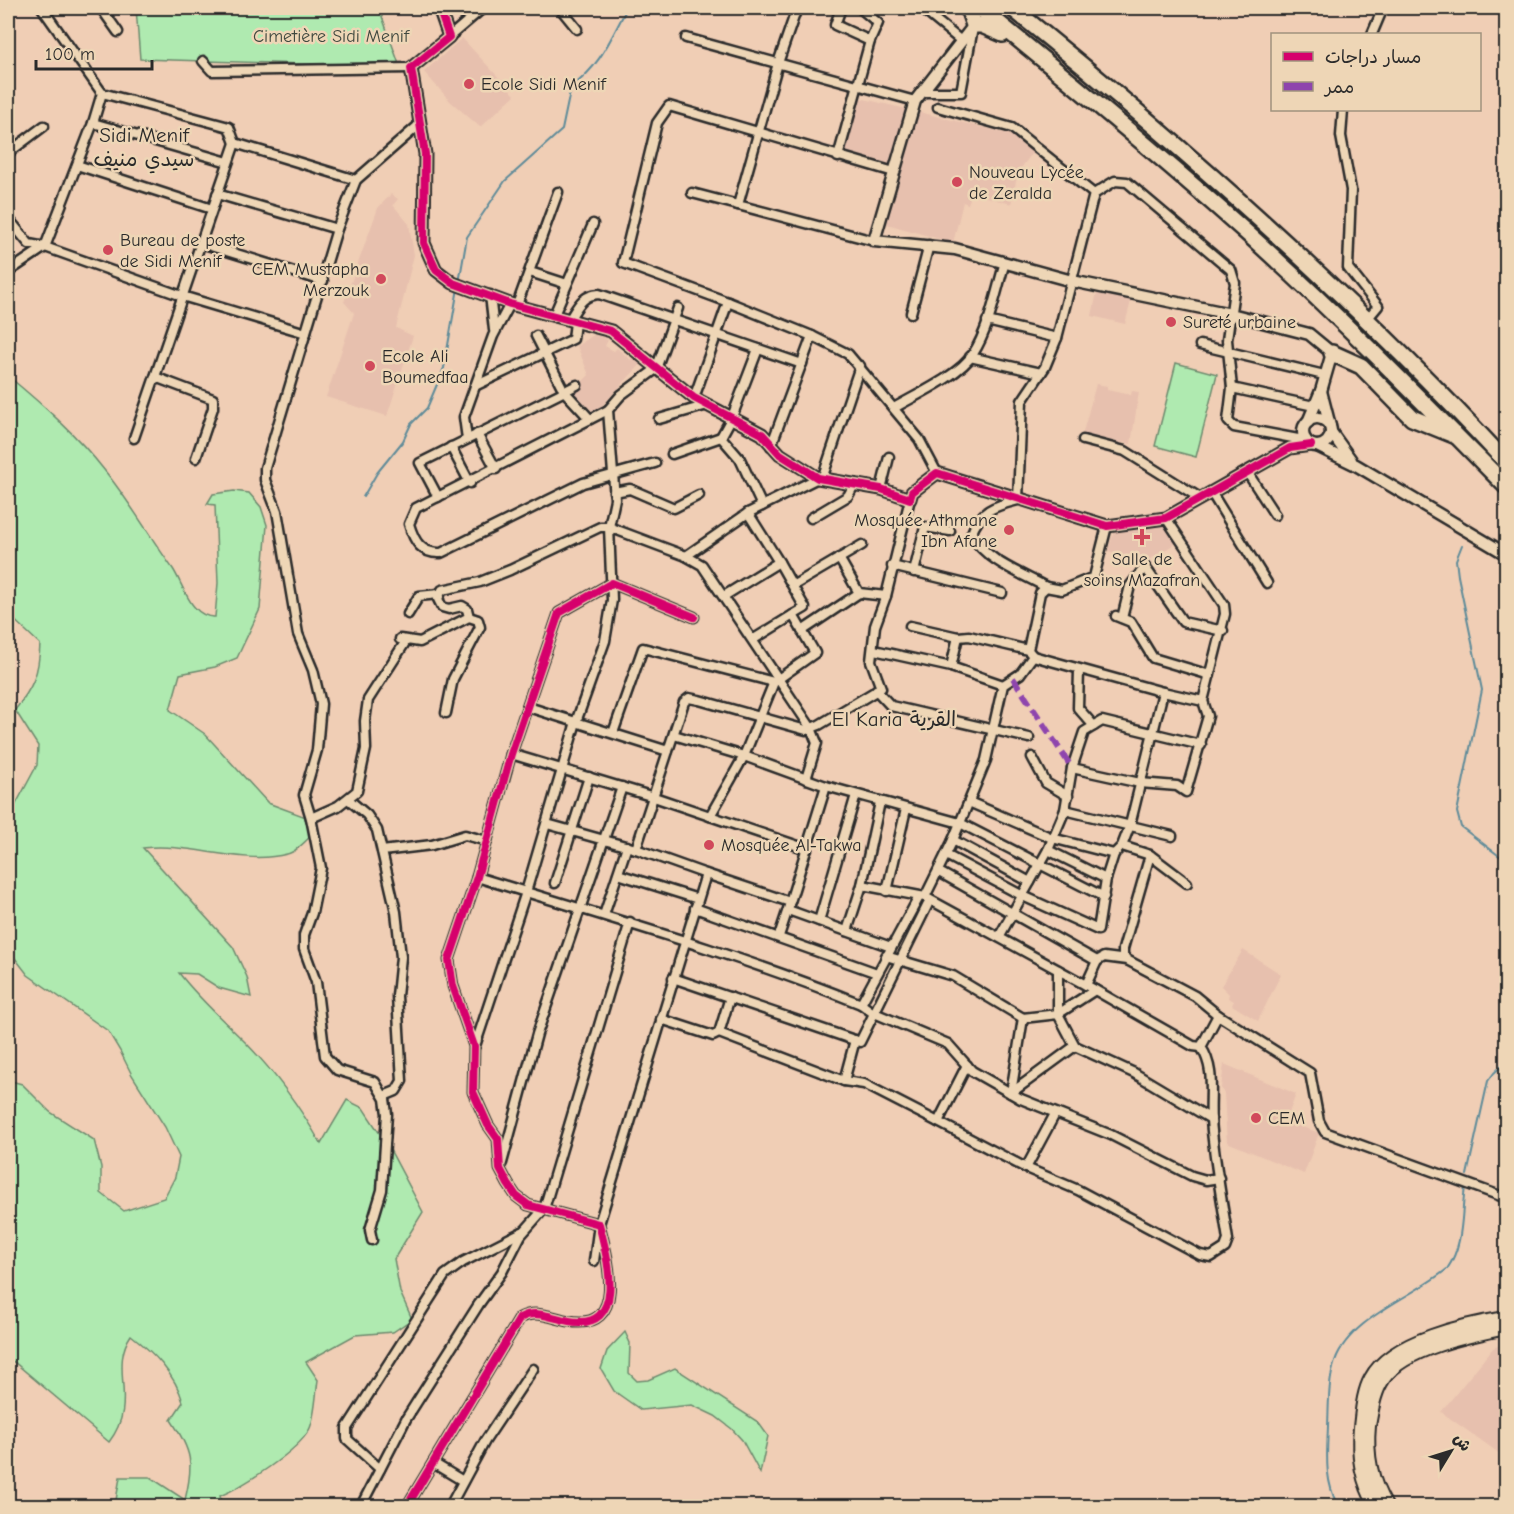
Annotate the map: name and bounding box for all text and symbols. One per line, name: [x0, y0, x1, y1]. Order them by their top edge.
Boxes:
park label: Cimetière Sidi Menif: [253, 26, 410, 47]
scale bar: [36, 33, 152, 71]
legend: [1271, 33, 1481, 111]
text: 100 m: [45, 44, 95, 65]
text: مسار دراجات: [1325, 47, 1421, 68]
place label: Ecole Sidi Menif: [481, 74, 607, 95]
marker: Ecole Sidi Menif: [462, 77, 476, 91]
text: ممر: [1323, 77, 1354, 98]
district label: Sidi Menif سيدي منيف: [93, 123, 195, 174]
place label: Nouveau Lycée de Zeralda: [969, 162, 1084, 204]
marker: Nouveau Lycée de Zeralda: [950, 175, 964, 189]
place label: Bureau de poste de Sidi Menif: [120, 230, 245, 272]
marker: Bureau de poste de Sidi Menif: [101, 243, 115, 257]
place label: CEM Mustapha Merzouk: [252, 259, 369, 301]
marker: CEM Mustapha Merzouk: [374, 272, 388, 286]
place label: Sureté urbaine: [1183, 312, 1296, 333]
marker: Sureté urbaine: [1164, 315, 1178, 329]
place label: Ecole Ali Boumedfaa: [382, 346, 469, 388]
marker: Ecole Ali Boumedfaa: [363, 359, 377, 373]
place label: Mosquée Athmane Ibn Afane: [854, 510, 997, 552]
marker: Mosquée Athmane Ibn Afane: [1002, 523, 1016, 537]
marker: Salle de soins Mazafran: [1133, 528, 1151, 546]
place label: Salle de soins Mazafran: [1084, 549, 1200, 591]
district label: El Karia القرية: [832, 707, 956, 731]
place label: Mosquée Al-Takwa: [721, 835, 861, 856]
marker: Mosquée Al-Takwa: [702, 838, 716, 852]
place label: CEM: [1268, 1108, 1305, 1129]
marker: CEM: [1249, 1111, 1263, 1125]
north arrow: [1421, 1421, 1481, 1481]
text: ش: [1450, 1430, 1475, 1455]

